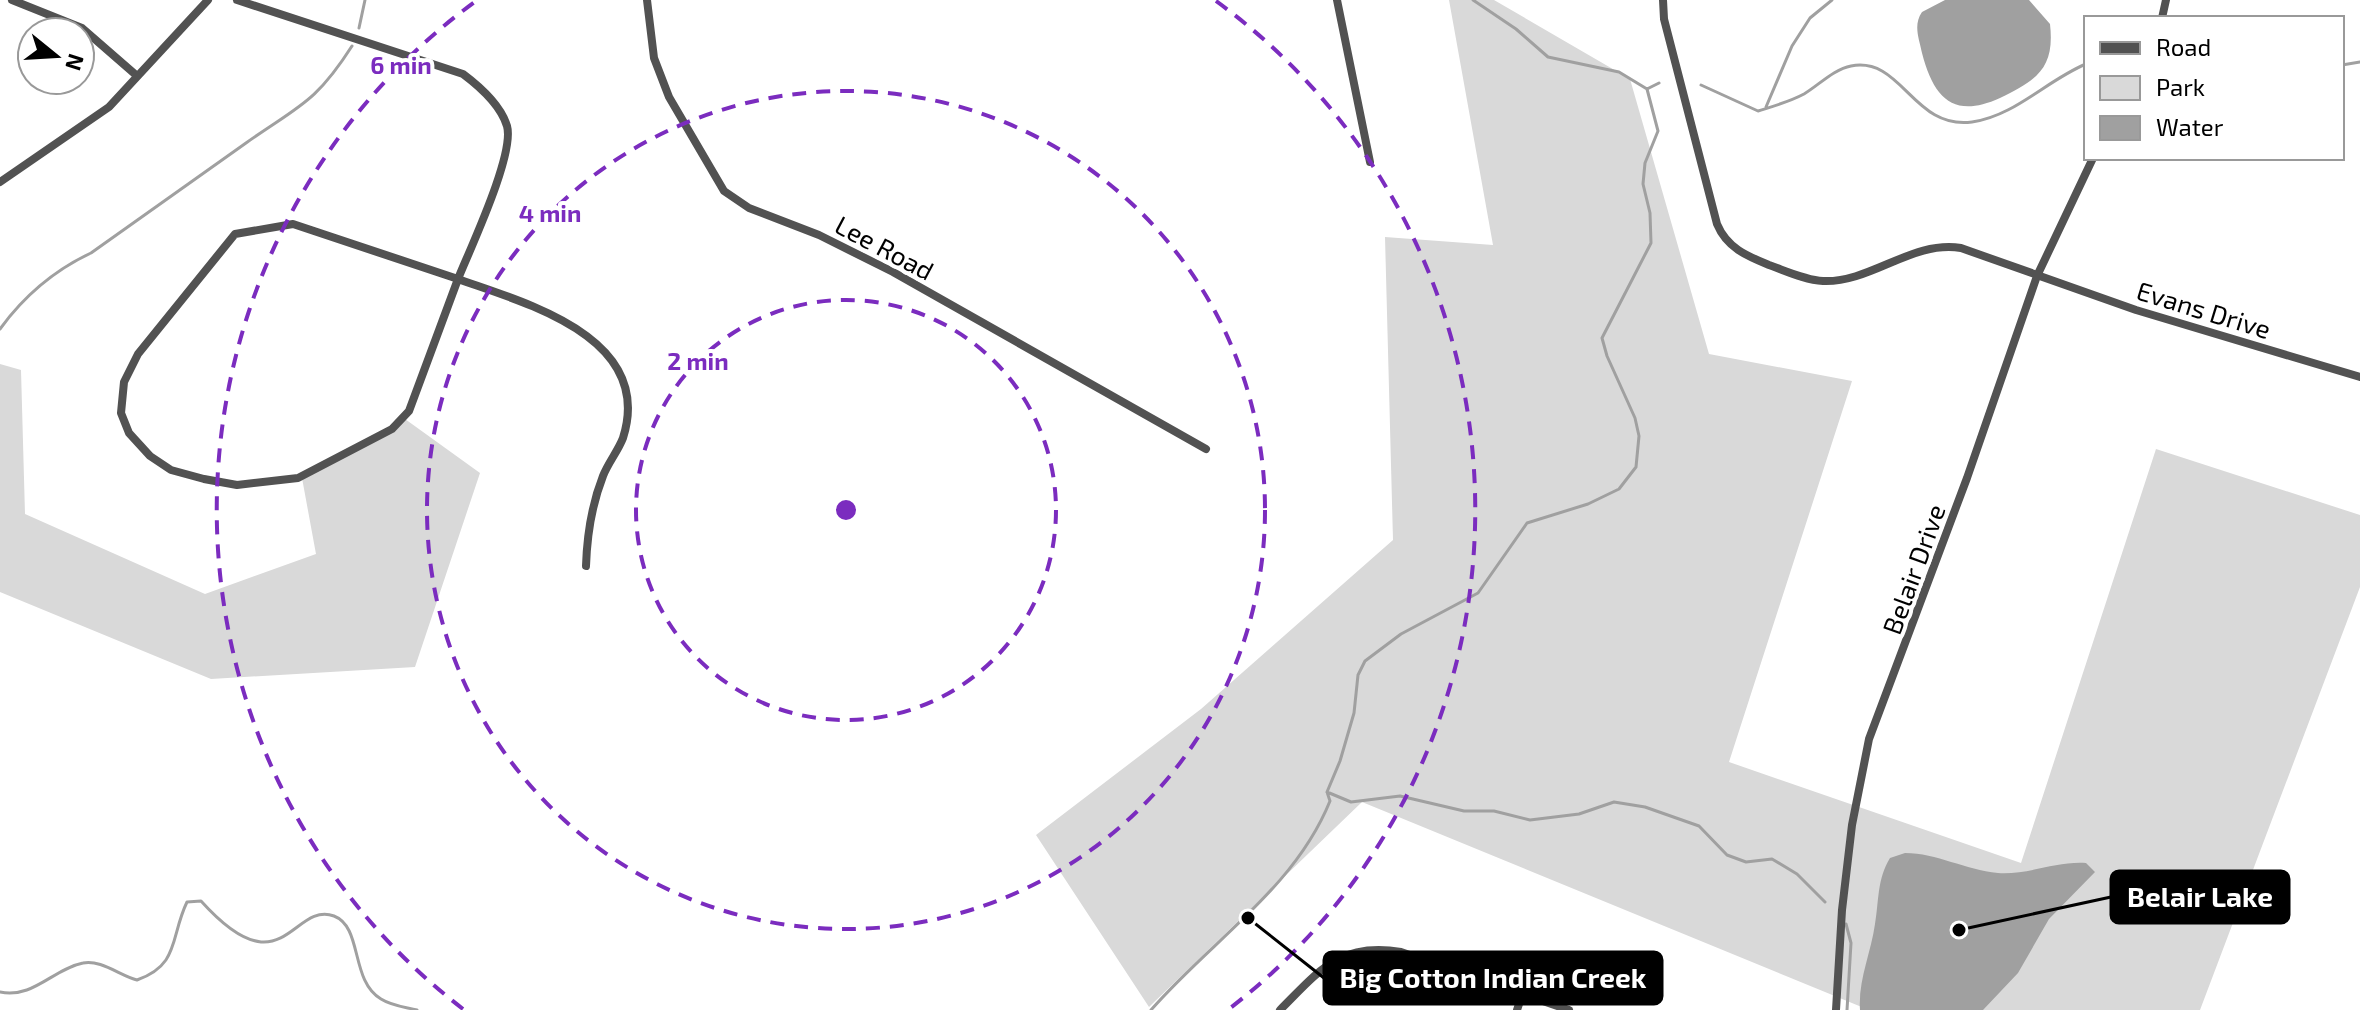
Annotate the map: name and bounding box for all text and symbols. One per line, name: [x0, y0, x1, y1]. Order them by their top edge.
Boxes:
north arrow: [16, 16, 96, 96]
legend: [2084, 16, 2344, 160]
text: Road: [2156, 32, 2211, 61]
text: 6 min: [370, 50, 432, 79]
text: N: [61, 51, 91, 74]
text: Park: [2156, 72, 2205, 101]
text: Water: [2156, 112, 2224, 141]
text: 4 min: [519, 198, 581, 227]
street label: Lee Road: [831, 208, 939, 286]
street label: Evans Drive: [2133, 274, 2275, 344]
text: 2 min: [667, 346, 729, 375]
centre of rings: [832, 496, 860, 524]
street label: Belair Drive: [1875, 500, 1951, 638]
callout: Belair Lake: [2111, 871, 2289, 923]
text: Belair Lake: [2127, 879, 2273, 913]
callout: Big Cotton Indian Creek: [1324, 952, 1662, 1004]
text: Big Cotton Indian Creek: [1340, 960, 1647, 994]

